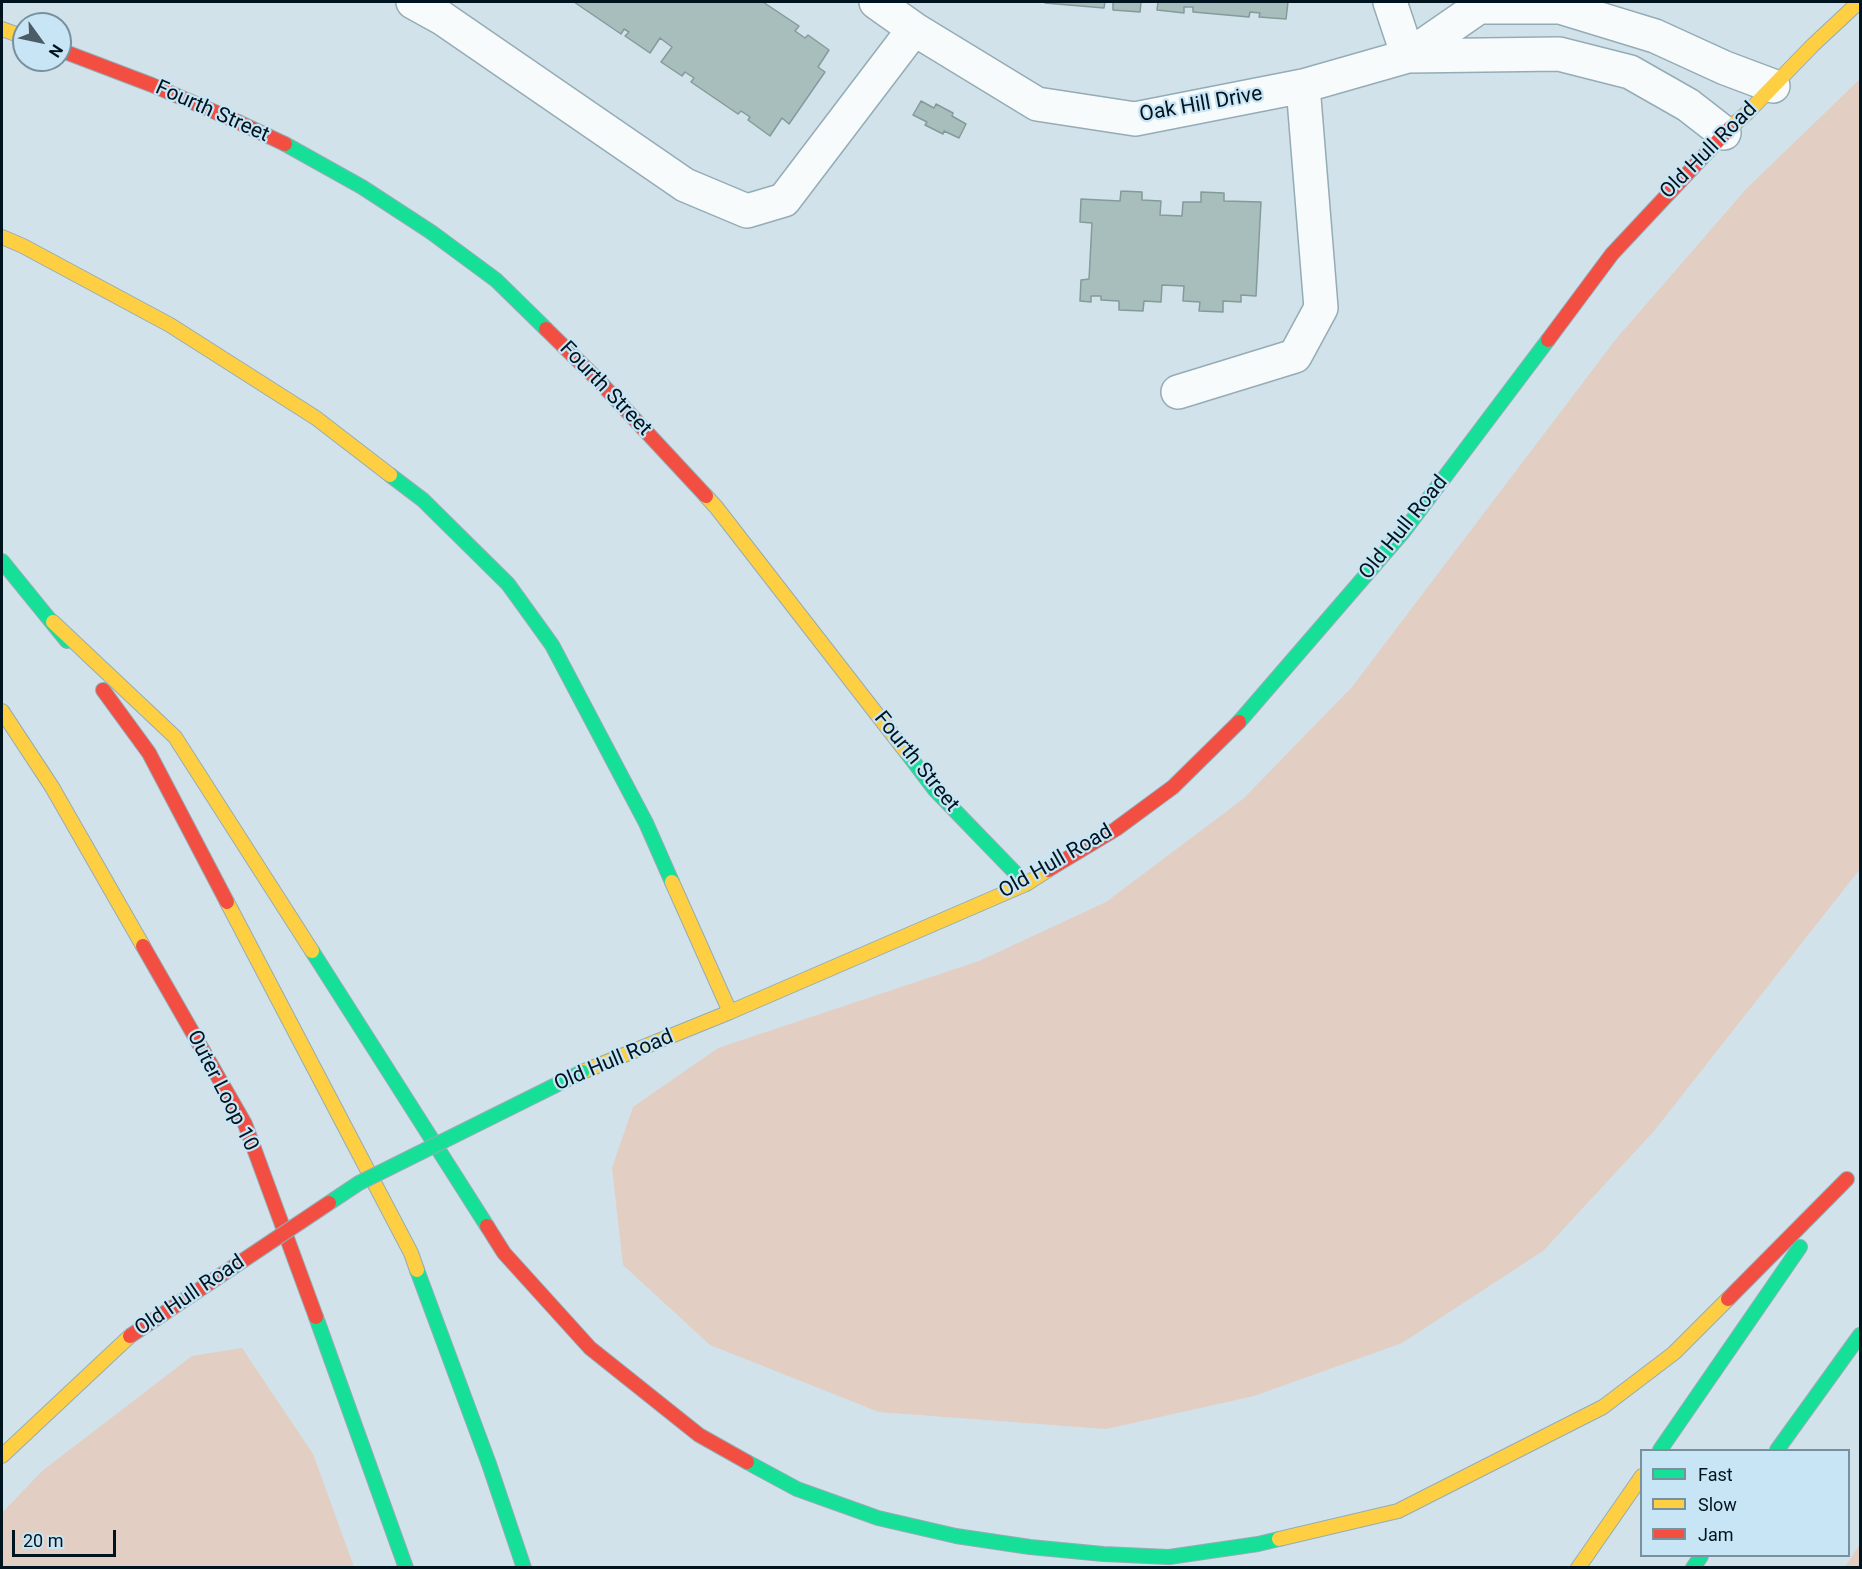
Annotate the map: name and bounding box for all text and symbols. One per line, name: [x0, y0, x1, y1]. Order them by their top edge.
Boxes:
north arrow: [12, 12, 72, 72]
text: N: [45, 41, 67, 61]
street label: Fourth Street: [151, 76, 273, 148]
street label: Oak Hill Drive: [1138, 82, 1264, 128]
street label: Old Hull Road: [1655, 97, 1763, 205]
street label: Fourth Street: [554, 337, 656, 441]
street label: Old Hull Road: [1354, 471, 1454, 585]
street label: Fourth Street: [868, 707, 964, 817]
street label: Old Hull Road: [995, 819, 1117, 905]
street label: Old Hull Road: [551, 1025, 677, 1097]
street label: Outer Loop 10: [181, 1026, 263, 1156]
street label: Old Hull Road: [130, 1250, 250, 1342]
legend: [1640, 1449, 1850, 1557]
text: Fast: [1698, 1464, 1733, 1485]
text: Slow: [1698, 1494, 1737, 1515]
scale bar: [15, 1518, 118, 1556]
text: Jam: [1698, 1524, 1734, 1545]
text: 20 m: [23, 1530, 63, 1551]

